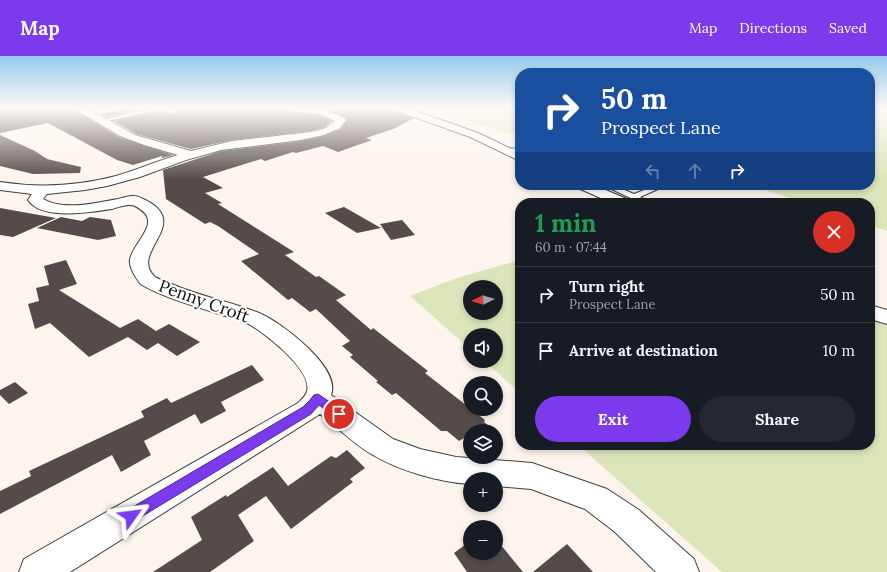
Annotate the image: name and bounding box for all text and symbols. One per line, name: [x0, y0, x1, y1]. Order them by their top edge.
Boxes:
text: Map: [20, 16, 60, 40]
text: Map: [689, 19, 717, 37]
text: Directions: [739, 19, 807, 37]
text: Saved: [829, 19, 867, 37]
text: 50 m: [601, 81, 667, 117]
icon: right: [535, 84, 587, 136]
text: Prospect Lane: [601, 116, 721, 139]
icon: left: [642, 160, 664, 182]
icon: ahead: [684, 160, 706, 182]
icon: right: [726, 160, 748, 182]
text: 1 min: [535, 208, 596, 239]
button: close: [813, 211, 855, 253]
text: 60 m · 07:44: [535, 239, 607, 256]
street label: Penny Croft: [156, 274, 253, 328]
text: Turn right: [569, 277, 645, 296]
north arrow: [463, 280, 503, 320]
map controls: [463, 280, 503, 560]
icon: right: [535, 284, 557, 306]
text: 50 m: [820, 285, 855, 304]
text: Prospect Lane: [569, 296, 656, 313]
button: sound: [463, 328, 503, 368]
icon: arrive: [535, 340, 557, 362]
text: Arrive at destination: [569, 341, 718, 360]
text: 10 m: [823, 341, 855, 360]
button: search: [463, 376, 503, 416]
button: Exit: [535, 396, 691, 442]
button: Share: [699, 396, 855, 442]
pin: [322, 397, 356, 431]
icon: arrive: [328, 403, 350, 425]
button: layers: [463, 424, 503, 464]
button: +: [463, 472, 503, 512]
position arrow: [110, 495, 152, 537]
button: −: [463, 520, 503, 560]

